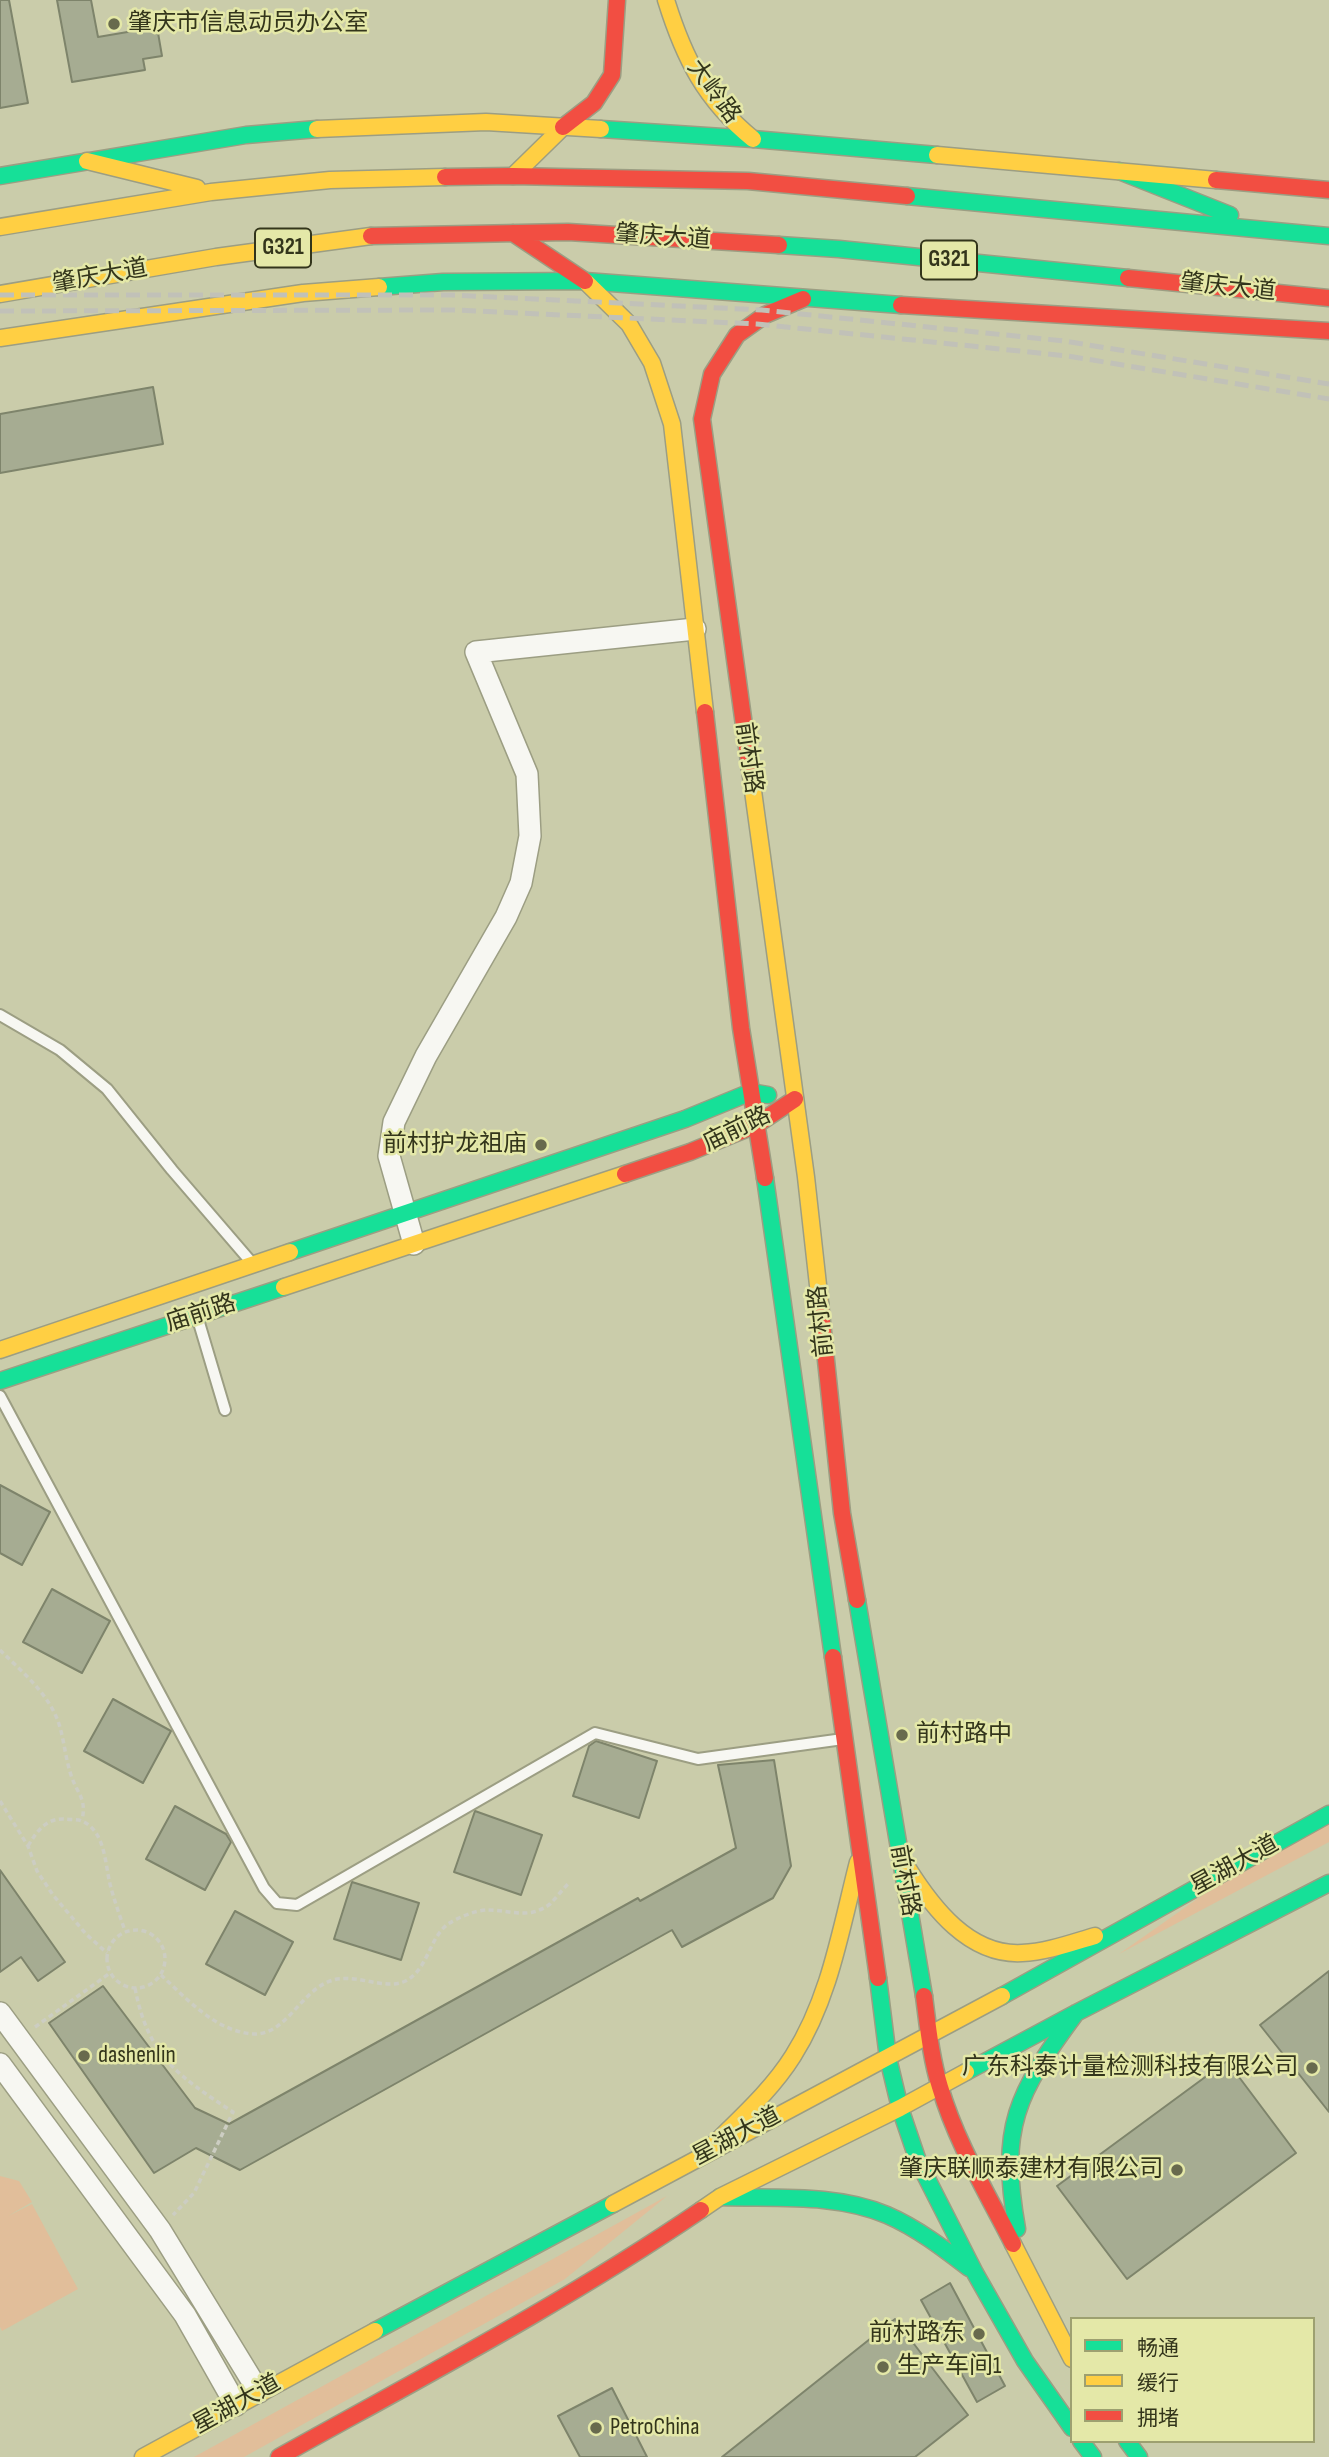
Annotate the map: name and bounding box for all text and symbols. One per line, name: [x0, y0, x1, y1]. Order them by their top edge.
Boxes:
place label: 肇庆市信息动员办公室: [128, 10, 368, 38]
marker: 肇庆市信息动员办公室: [106, 16, 122, 32]
street label: 大岭路: [680, 54, 746, 130]
street label: 肇庆大道: [614, 220, 712, 256]
road number: G321: [255, 229, 311, 268]
road number: G321: [921, 241, 977, 280]
street label: 肇庆大道: [50, 254, 150, 300]
street label: 肇庆大道: [1179, 269, 1277, 307]
street label: 前村路: [729, 720, 767, 796]
street label: 庙前路: [698, 1101, 776, 1159]
place label: 前村护龙祖庙: [383, 1131, 527, 1159]
marker: 前村护龙祖庙: [533, 1137, 549, 1153]
street label: 前村路: [804, 1284, 840, 1358]
street label: 庙前路: [162, 1289, 240, 1339]
place label: 前村路中: [916, 1721, 1012, 1749]
marker: 前村路中: [894, 1727, 910, 1743]
street label: 星湖大道: [1186, 1830, 1284, 1902]
street label: 前村路: [884, 1843, 924, 1919]
place label: dashenlin: [98, 2042, 176, 2070]
marker: dashenlin: [76, 2048, 92, 2064]
place label: 广东科泰计量检测科技有限公司: [962, 2054, 1298, 2082]
marker: 广东科泰计量检测科技有限公司: [1304, 2060, 1320, 2076]
street label: 星湖大道: [688, 2102, 786, 2172]
place label: 肇庆联顺泰建材有限公司: [899, 2156, 1163, 2184]
marker: 肇庆联顺泰建材有限公司: [1169, 2162, 1185, 2178]
legend: [1070, 2317, 1315, 2443]
place label: 前村路东: [869, 2320, 965, 2348]
marker: 前村路东: [971, 2326, 987, 2342]
text: 畅通: [1137, 2336, 1179, 2361]
place label: 生产车间1: [897, 2353, 1001, 2381]
marker: 生产车间1: [875, 2359, 891, 2375]
street label: 星湖大道: [188, 2369, 286, 2441]
text: 缓行: [1137, 2371, 1179, 2396]
text: 拥堵: [1137, 2406, 1179, 2431]
place label: PetroChina: [610, 2414, 699, 2442]
marker: PetroChina: [588, 2420, 604, 2436]

